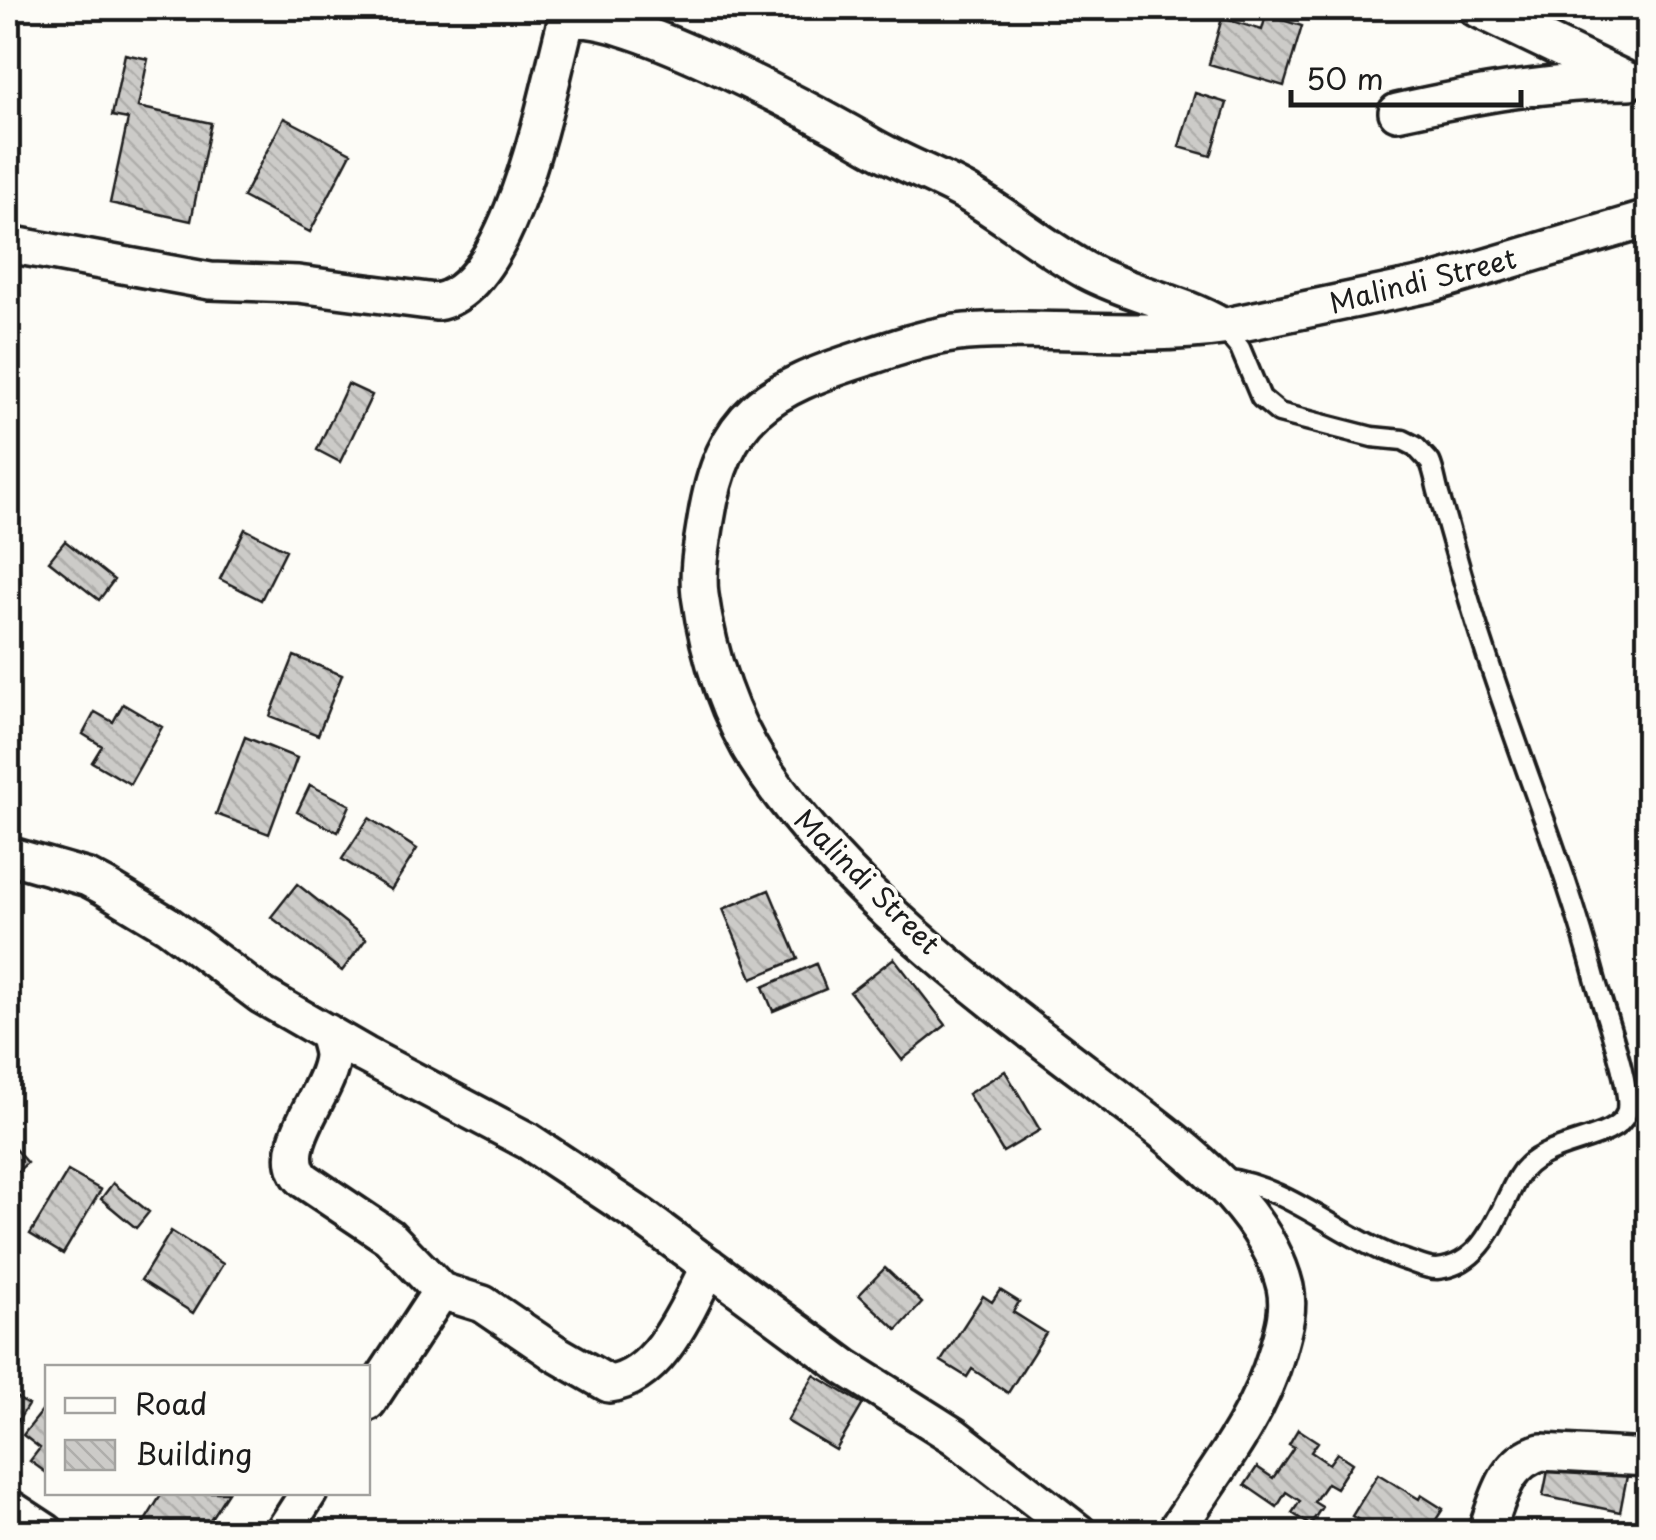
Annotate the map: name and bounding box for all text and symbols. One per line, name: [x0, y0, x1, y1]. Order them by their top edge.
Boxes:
scale bar: [1291, 45, 1521, 107]
text: 50 m: [1306, 55, 1384, 100]
street label: Malindi Street: [1325, 236, 1521, 324]
street label: Malindi Street: [785, 798, 951, 964]
legend: [45, 1365, 370, 1495]
text: Road: [135, 1380, 208, 1425]
text: Building: [135, 1430, 252, 1475]

